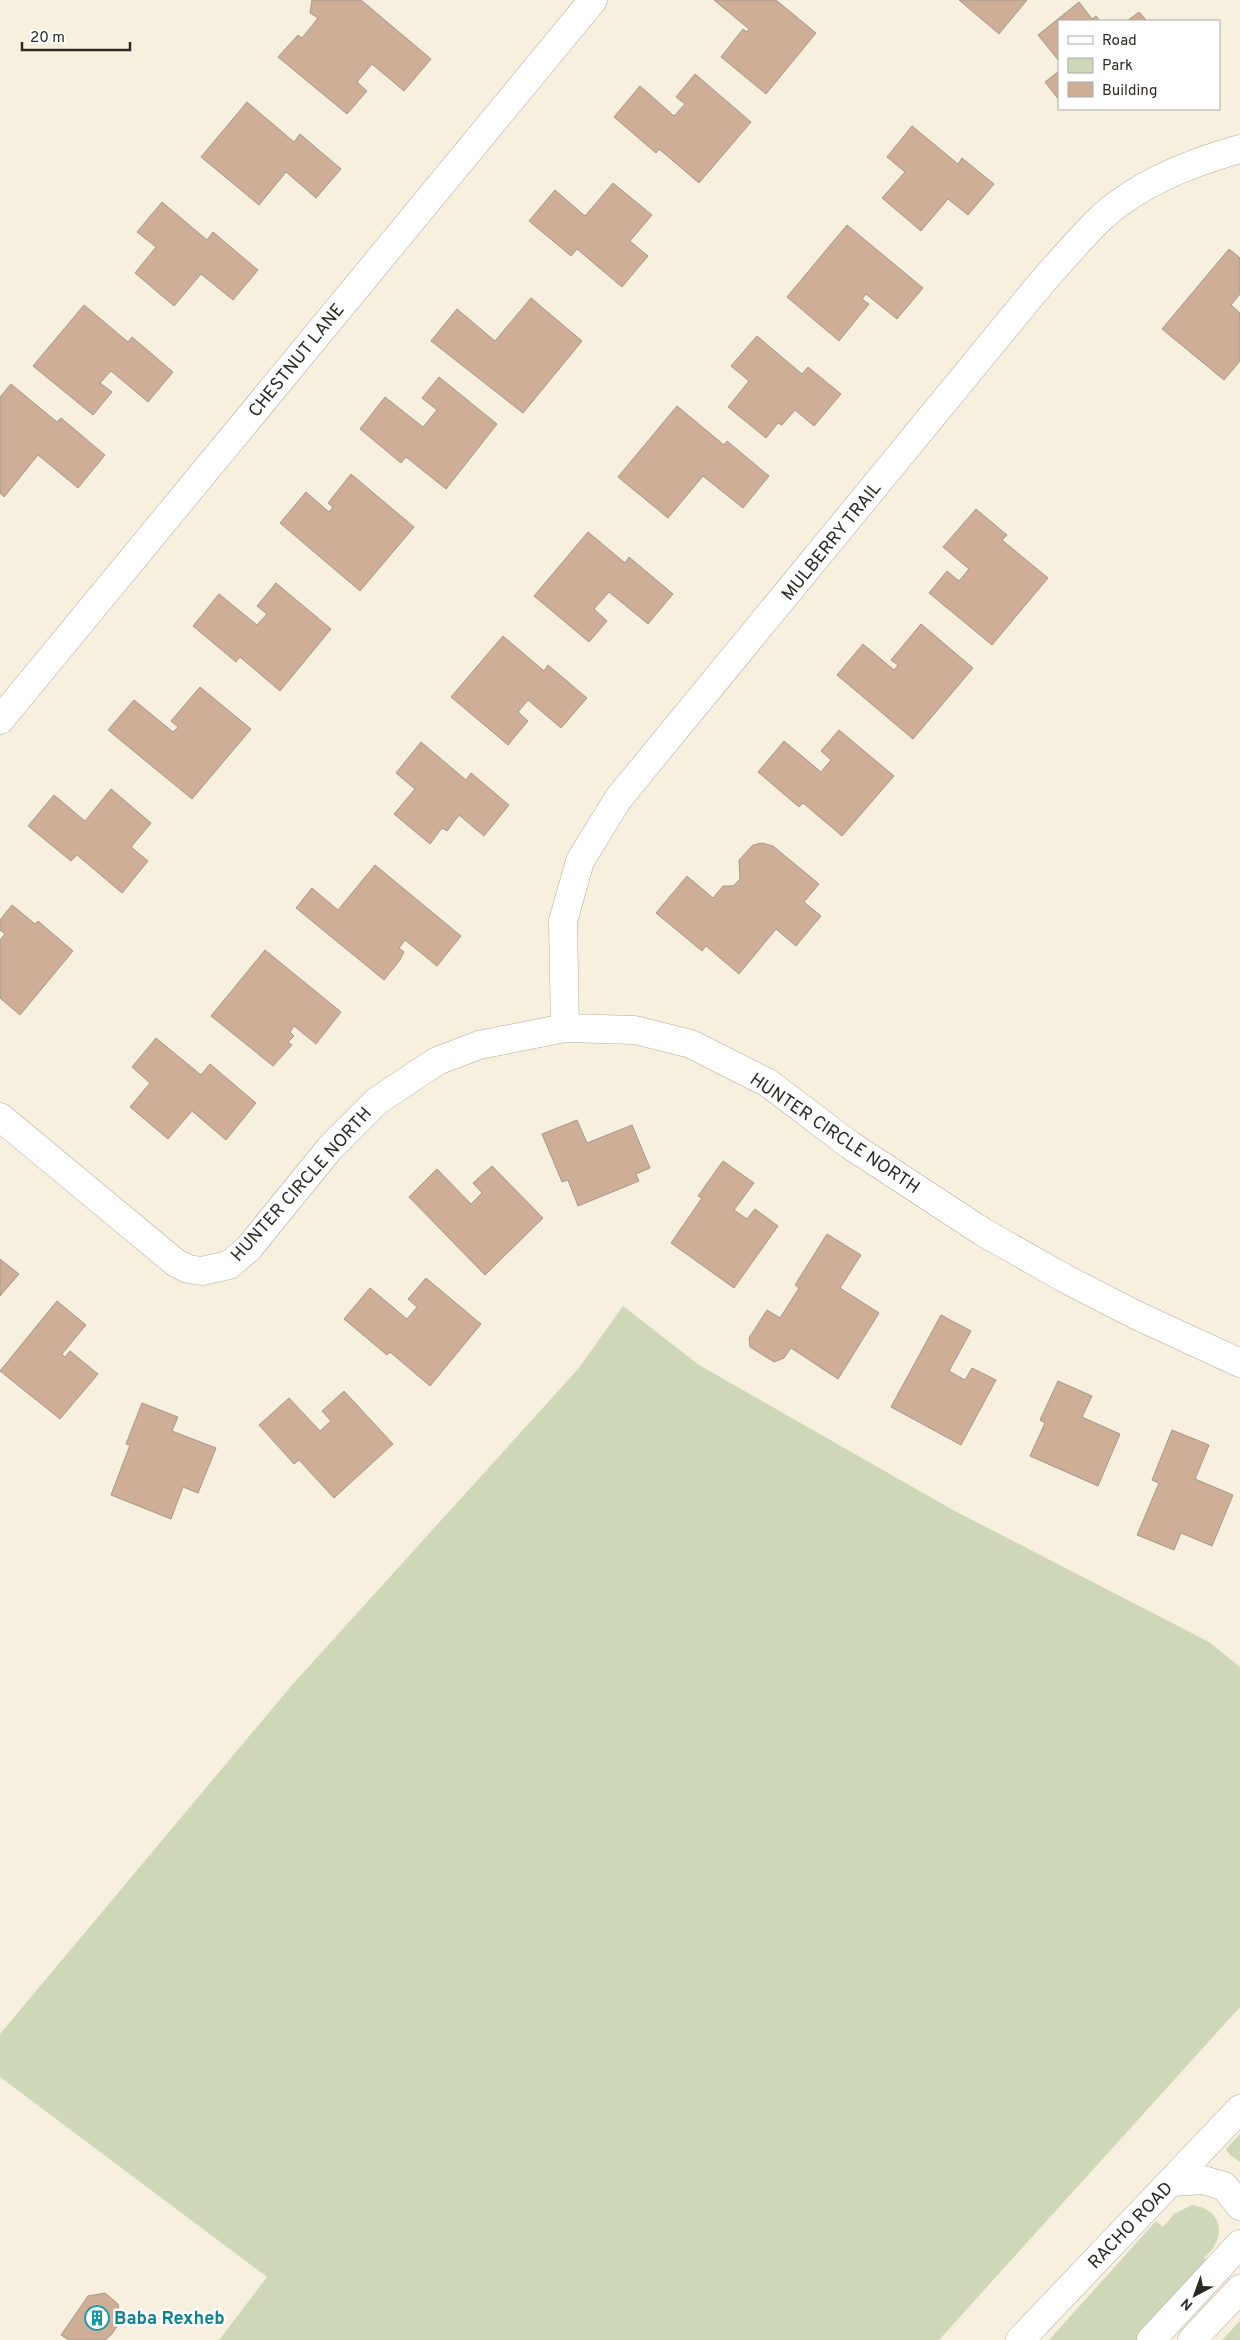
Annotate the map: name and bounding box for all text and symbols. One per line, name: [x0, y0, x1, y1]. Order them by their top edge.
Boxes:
scale bar: [22, 20, 130, 52]
legend: [1058, 20, 1220, 110]
text: 20 m: [30, 29, 65, 48]
text: Road: [1102, 32, 1137, 51]
text: Park: [1102, 57, 1133, 76]
text: Building: [1102, 82, 1157, 101]
street label: CHESTNUT LANE: [244, 299, 350, 423]
street label: MULBERRY TRAIL: [777, 478, 887, 606]
street label: HUNTER CIRCLE NORTH: [745, 1069, 924, 1200]
street label: HUNTER CIRCLE NORTH: [227, 1103, 378, 1267]
street label: RACHO ROAD: [1084, 2177, 1179, 2275]
north arrow: [1170, 2270, 1220, 2320]
text: N: [1178, 2294, 1197, 2313]
building icon: Baba Rexheb: [84, 2305, 110, 2331]
place label: Baba Rexheb: [114, 2308, 225, 2331]

